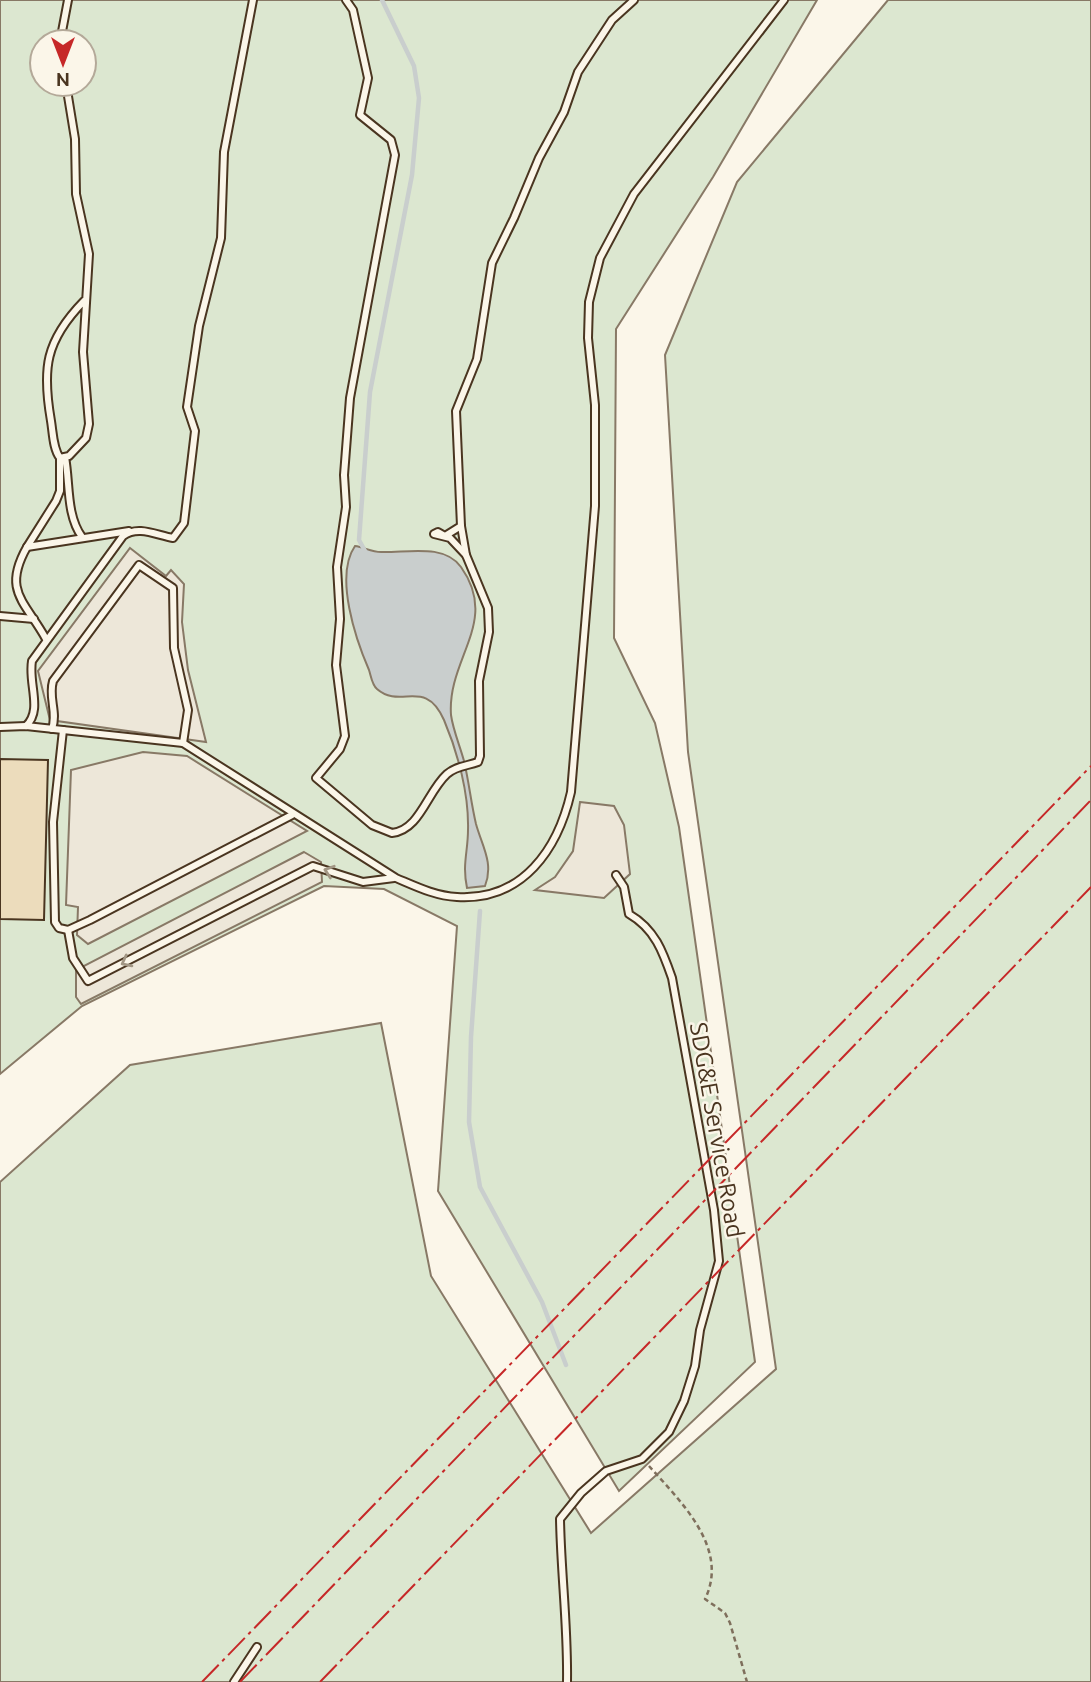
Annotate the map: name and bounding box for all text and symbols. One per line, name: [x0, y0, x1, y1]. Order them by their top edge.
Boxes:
north arrow: [28, 28, 98, 98]
text: N: [56, 69, 70, 91]
one-way arrow: [324, 865, 336, 879]
one-way arrow: [121, 953, 133, 967]
street label: SDG&E Service Road: [685, 1020, 749, 1240]

